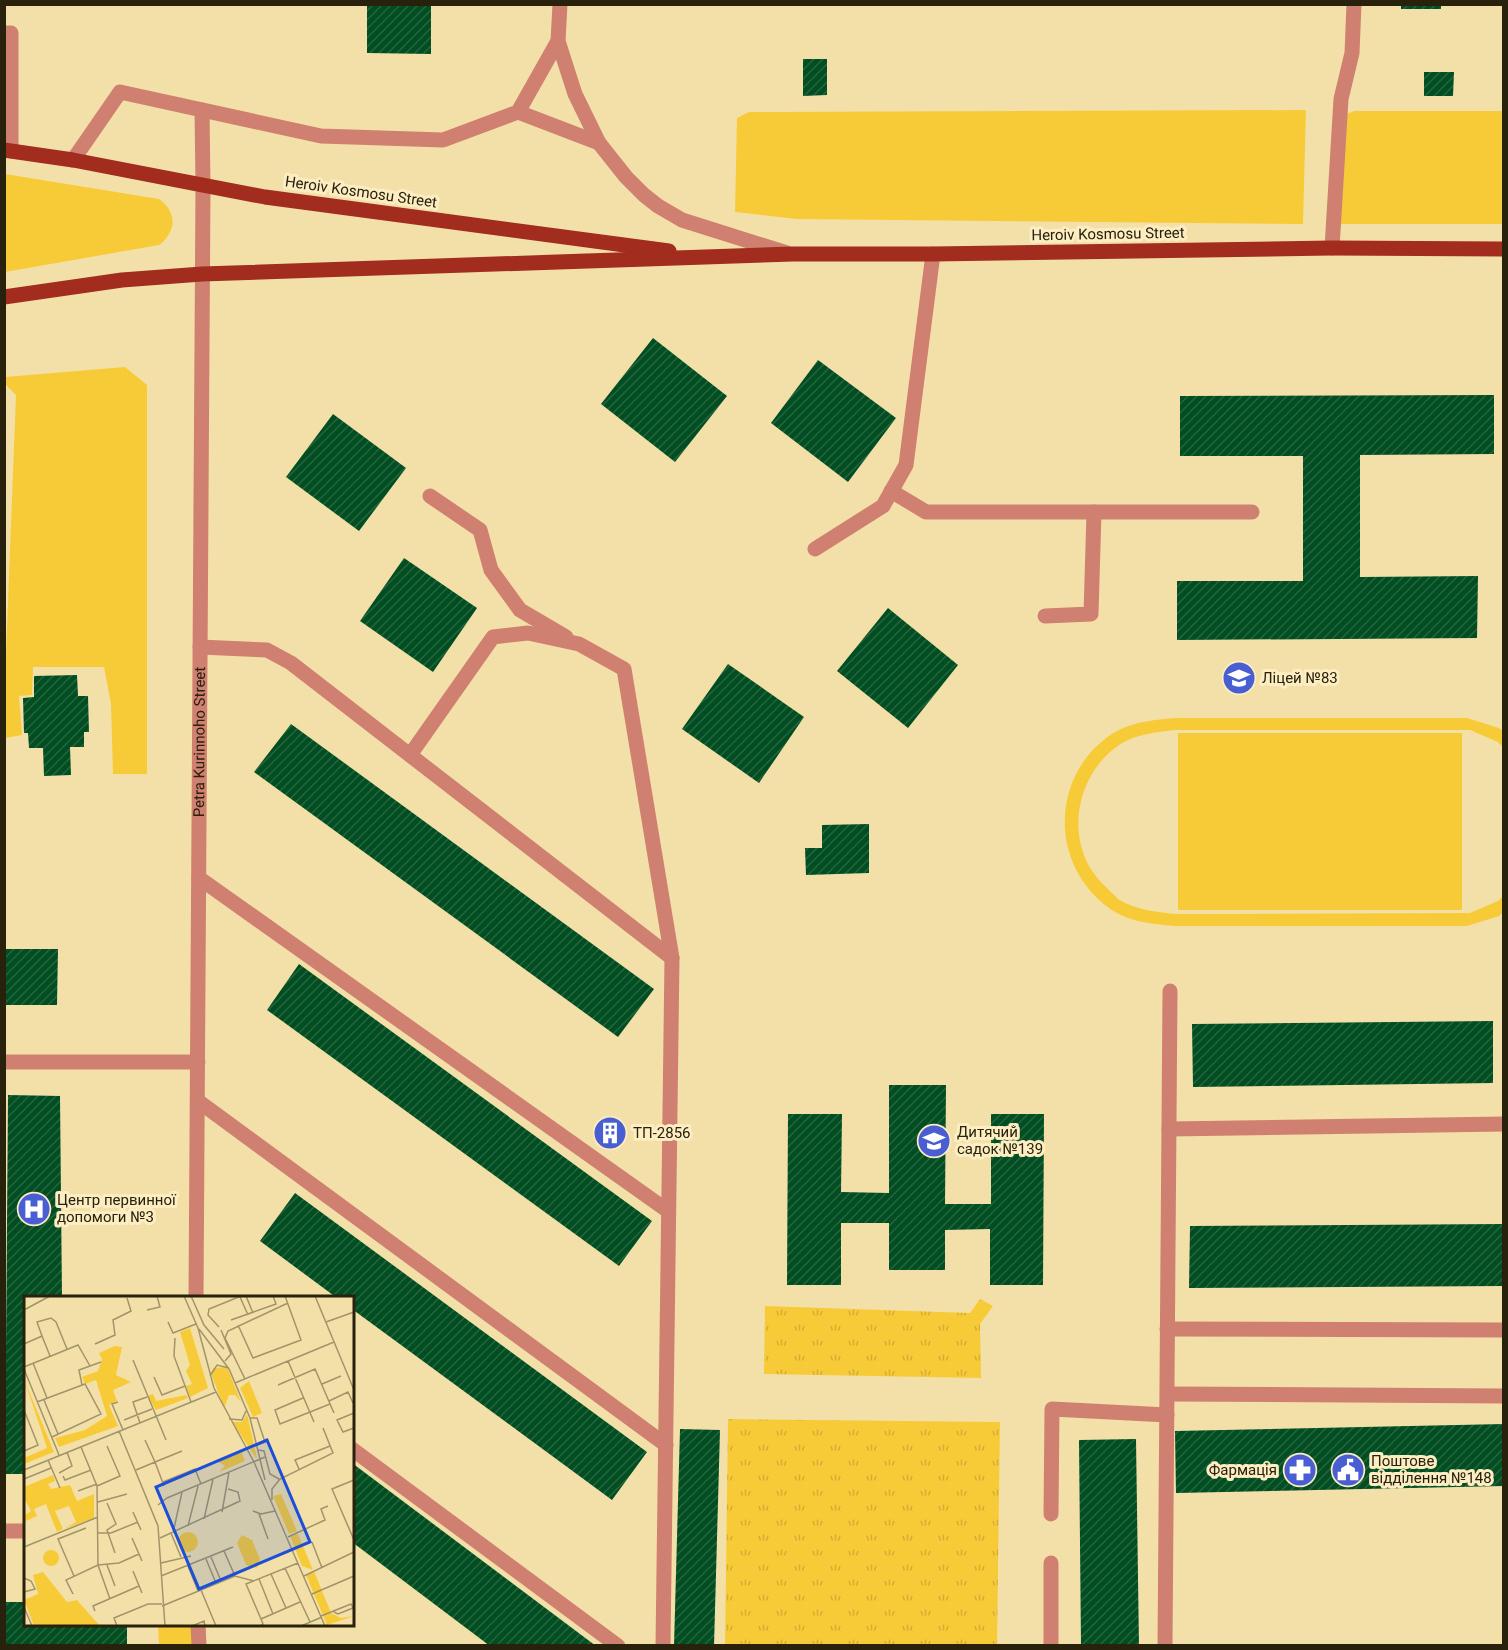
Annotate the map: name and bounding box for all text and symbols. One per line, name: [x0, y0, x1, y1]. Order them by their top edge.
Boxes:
street label: Heroiv Kosmosu Street: [284, 172, 438, 212]
street label: Heroiv Kosmosu Street: [1031, 224, 1185, 244]
school or university icon: Ліцей №83: [1221, 660, 1257, 696]
street label: Petra Kurinnoho Street: [190, 667, 209, 817]
place label: Ліцей №83: [1262, 669, 1338, 687]
building icon: ТП-2856: [592, 1115, 628, 1151]
school or university icon: Дитячий садок №139: [916, 1123, 952, 1159]
place label: Дитячий садок №139: [957, 1123, 1043, 1158]
place label: ТП-2856: [633, 1124, 691, 1142]
hospital icon: Центр первинної допомоги №3: [16, 1191, 52, 1227]
place label: Центр первинної допомоги №3: [57, 1191, 177, 1226]
inset map: [24, 1296, 354, 1626]
pharmacy icon: Фармація: [1282, 1452, 1318, 1488]
public building icon: Поштове відділення №148: [1330, 1452, 1366, 1488]
place label: Поштове відділення №148: [1371, 1452, 1492, 1487]
place label: Фармація: [1209, 1461, 1277, 1479]

